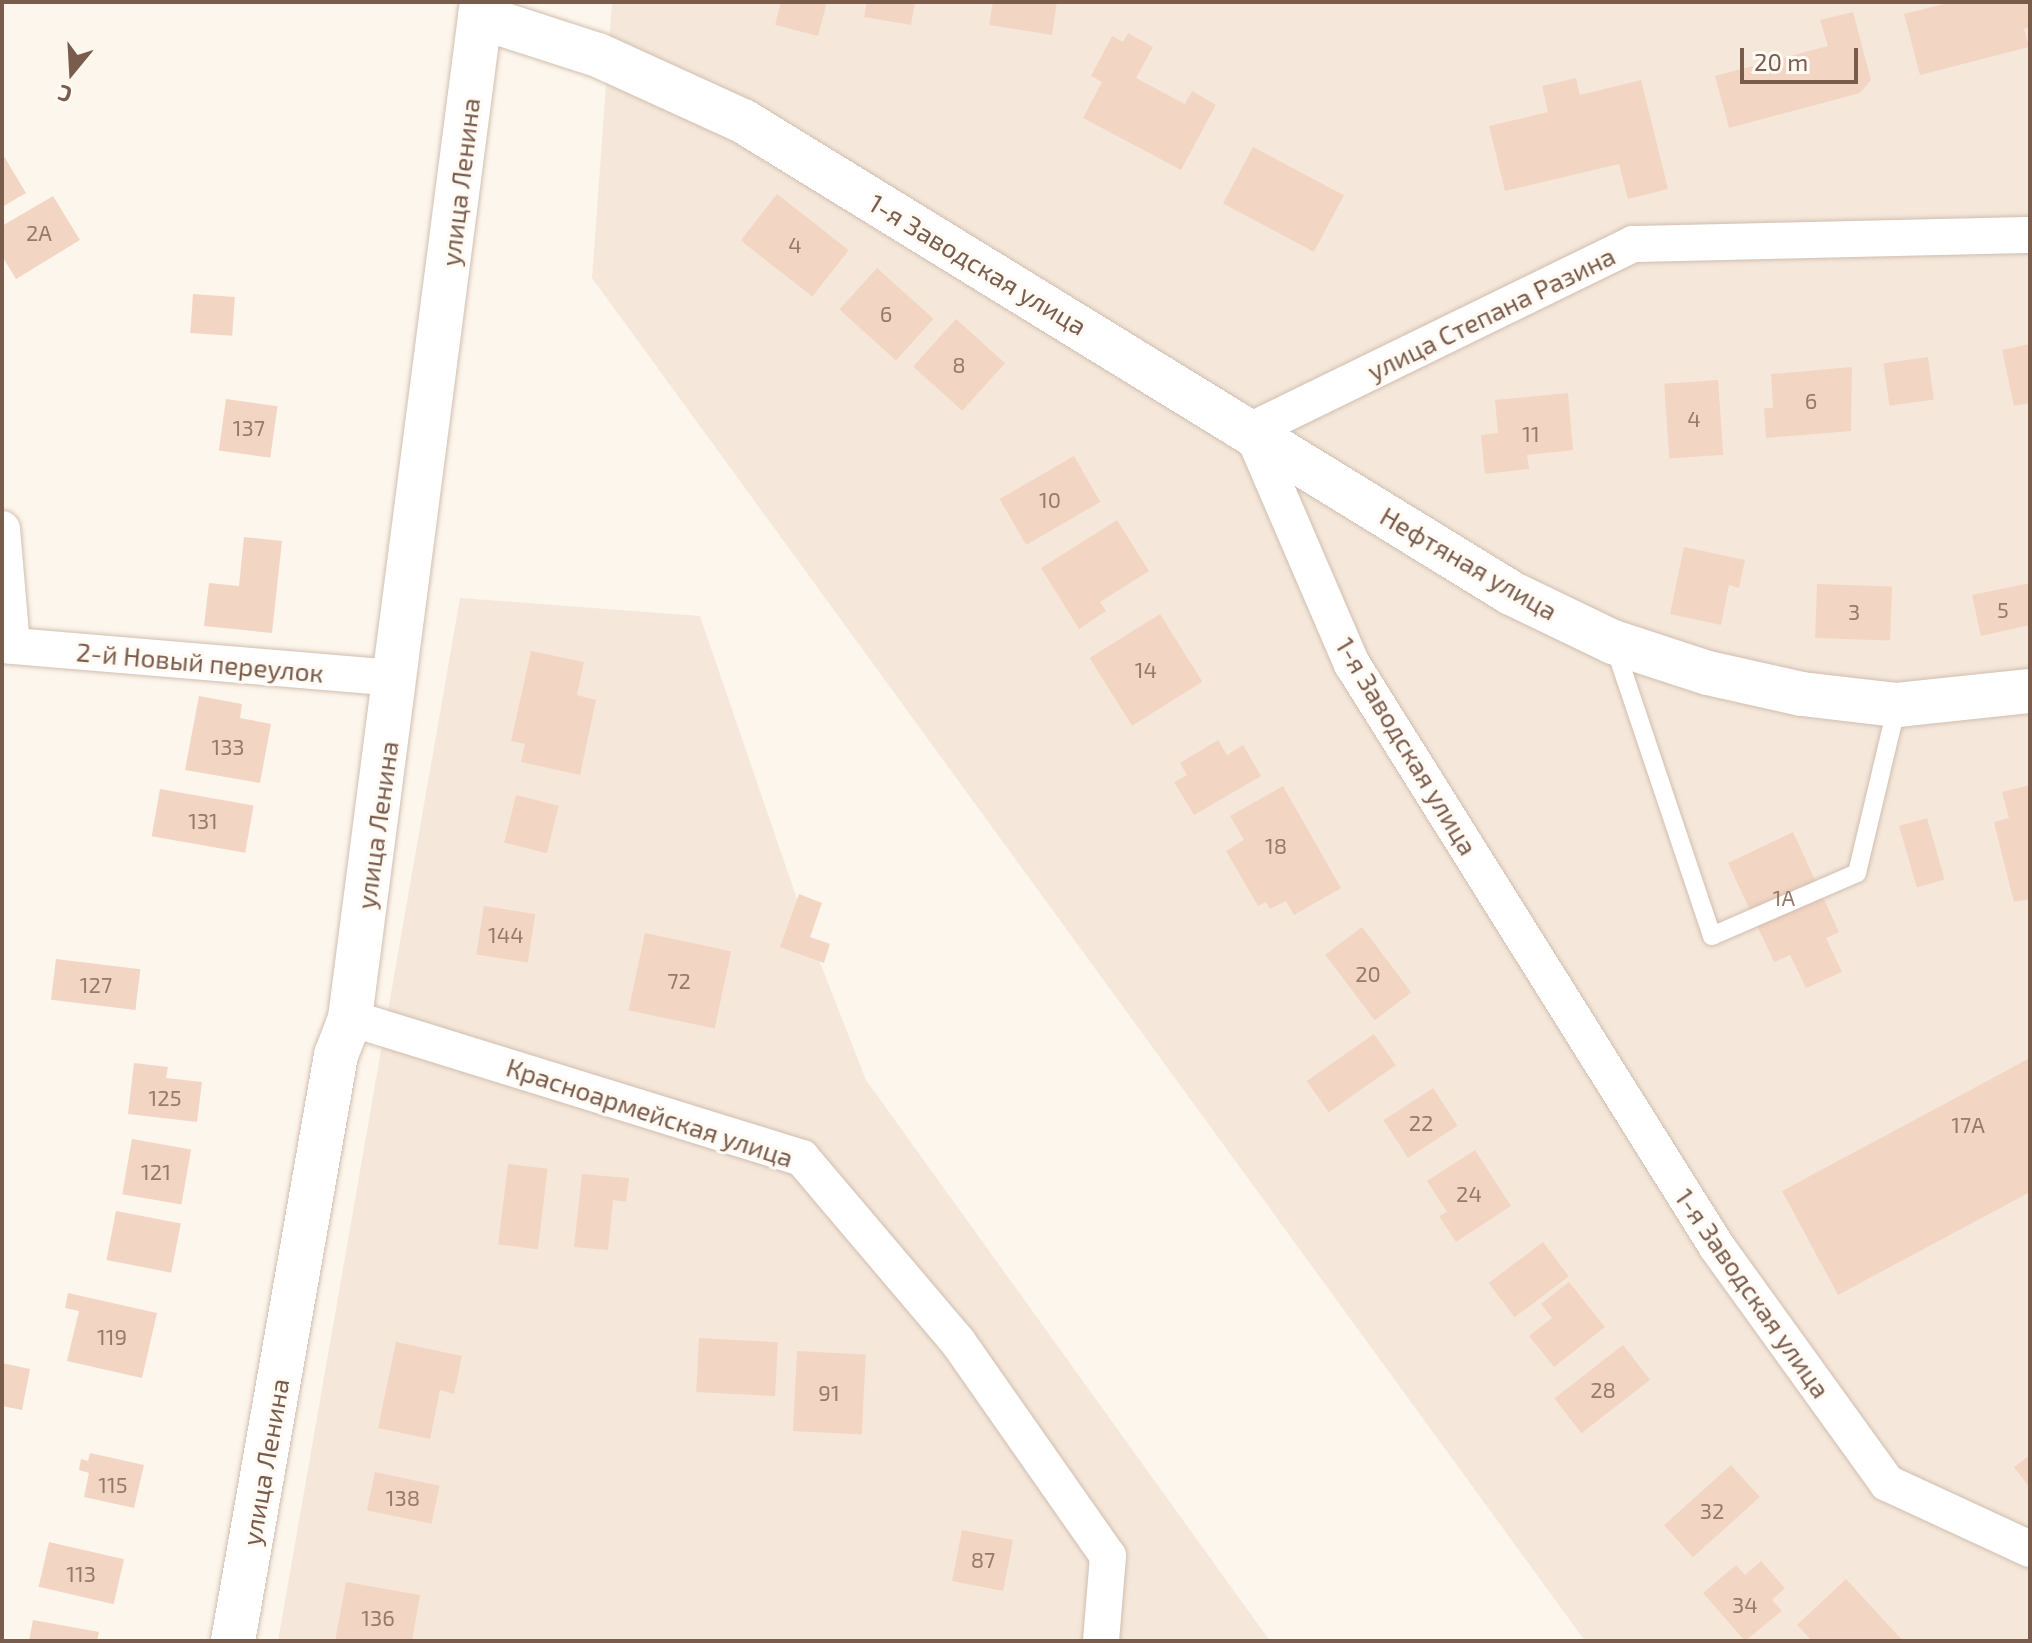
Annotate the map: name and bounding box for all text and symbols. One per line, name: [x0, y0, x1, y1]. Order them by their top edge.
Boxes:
north arrow: [32, 32, 112, 112]
scale bar: [1744, 32, 1862, 82]
text: 20 m: [1754, 47, 1808, 76]
text: С: [54, 80, 75, 109]
street label: улица Ленина: [434, 96, 486, 268]
street label: 1-я Заводская улица: [864, 187, 1092, 341]
house number: 2А: [26, 220, 52, 246]
house number: 4: [788, 232, 802, 258]
street label: улица Степана Разина: [1362, 239, 1620, 387]
house number: 6: [880, 301, 892, 327]
house number: 8: [952, 352, 966, 378]
house number: 6: [1805, 388, 1817, 414]
house number: 4: [1687, 406, 1701, 432]
house number: 137: [233, 415, 265, 441]
house number: 11: [1522, 421, 1540, 447]
house number: 10: [1039, 487, 1061, 513]
street label: Нефтяная улица: [1375, 500, 1563, 626]
house number: 5: [1997, 597, 2009, 623]
house number: 3: [1848, 599, 1860, 625]
street label: 1-я Заводская улица: [1330, 632, 1484, 860]
street label: 2-й Новый переулок: [75, 636, 325, 688]
house number: 14: [1135, 657, 1157, 683]
house number: 133: [211, 734, 245, 760]
street label: улица Ленина: [350, 739, 404, 911]
house number: 131: [188, 808, 218, 834]
house number: 18: [1265, 833, 1287, 859]
house number: 1А: [1773, 885, 1795, 911]
house number: 144: [488, 922, 524, 948]
house number: 20: [1355, 961, 1381, 987]
house number: 72: [667, 968, 691, 994]
house number: 127: [80, 972, 112, 998]
street label: Красноармейская улица: [503, 1051, 797, 1173]
house number: 125: [149, 1085, 181, 1111]
house number: 22: [1409, 1110, 1433, 1136]
house number: 17А: [1951, 1112, 1985, 1138]
house number: 121: [141, 1159, 171, 1185]
house number: 24: [1456, 1181, 1482, 1207]
street label: 1-я Заводская улица: [1669, 1182, 1837, 1404]
house number: 119: [97, 1324, 127, 1350]
street label: улица Ленина: [235, 1376, 295, 1548]
house number: 28: [1590, 1377, 1616, 1403]
house number: 91: [818, 1380, 840, 1406]
house number: 115: [98, 1472, 128, 1498]
house number: 138: [386, 1485, 420, 1511]
house number: 32: [1700, 1498, 1724, 1524]
house number: 87: [971, 1547, 995, 1573]
house number: 113: [66, 1561, 96, 1587]
house number: 34: [1732, 1592, 1758, 1618]
house number: 136: [361, 1605, 395, 1631]

